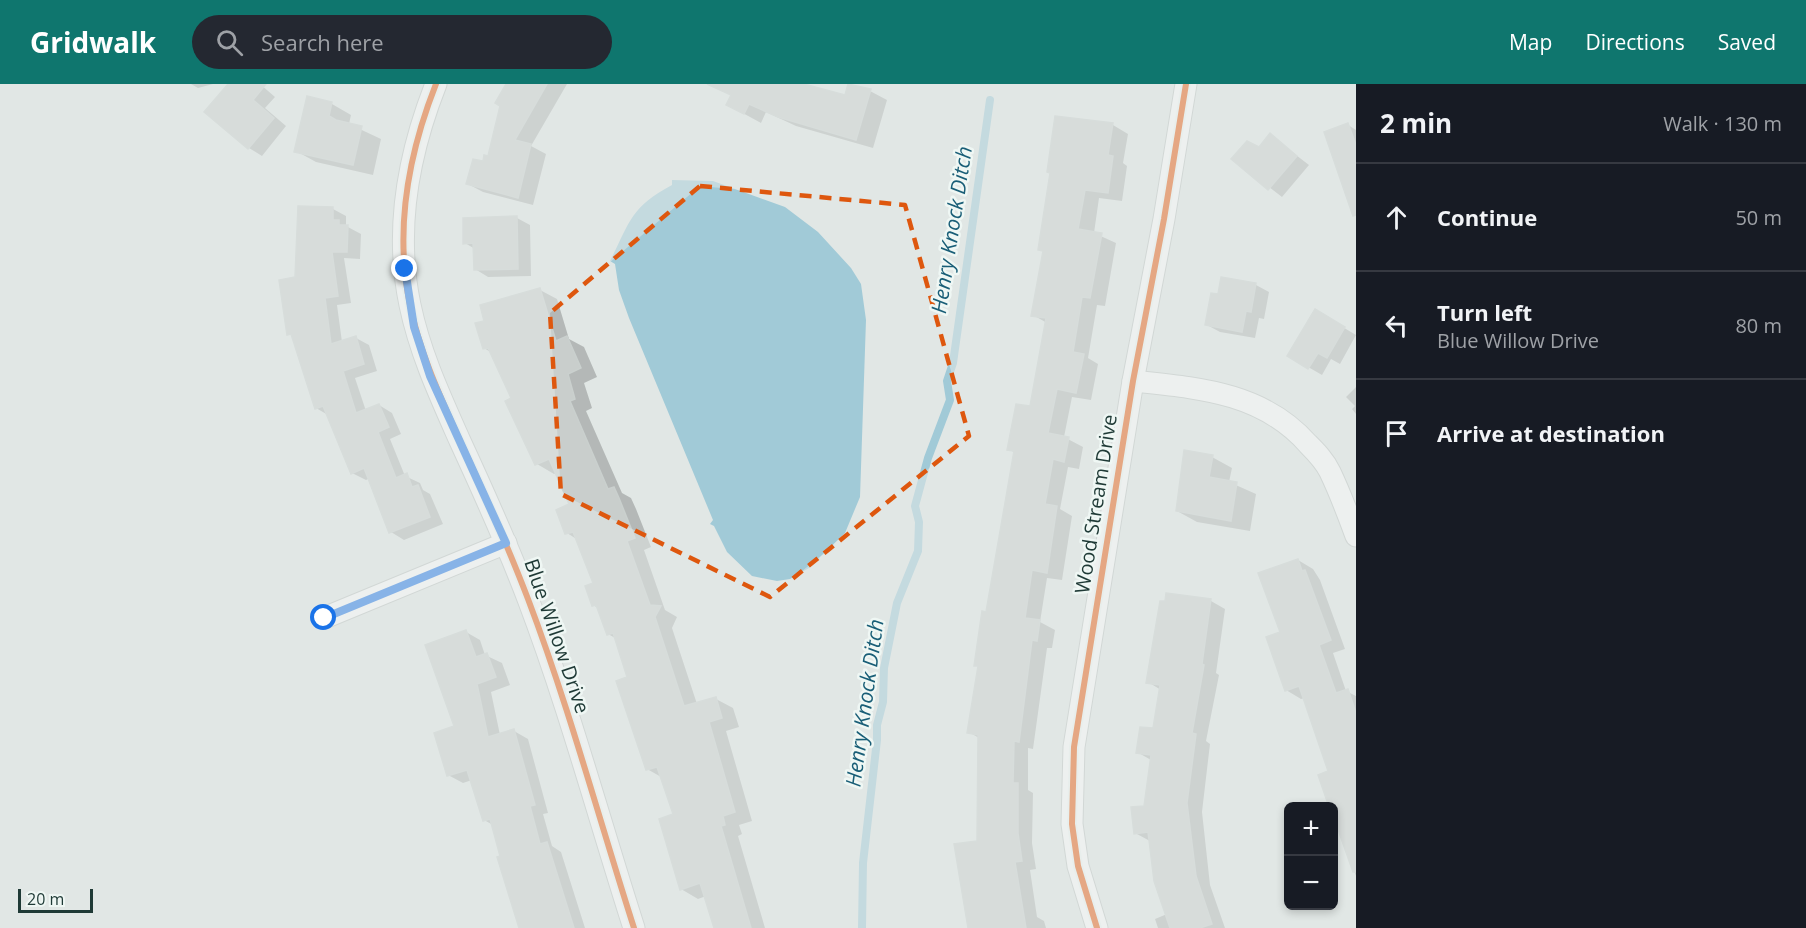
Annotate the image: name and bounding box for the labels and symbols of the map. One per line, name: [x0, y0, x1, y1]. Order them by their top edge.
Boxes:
water label: Henry Knock Ditch: [924, 144, 978, 316]
route end: [391, 255, 417, 281]
street label: Wood Stream Drive: [1068, 412, 1123, 596]
street label: Blue Willow Drive: [518, 555, 597, 717]
route start: [310, 604, 336, 630]
water label: Henry Knock Ditch: [838, 617, 890, 789]
scale bar: [18, 886, 93, 914]

